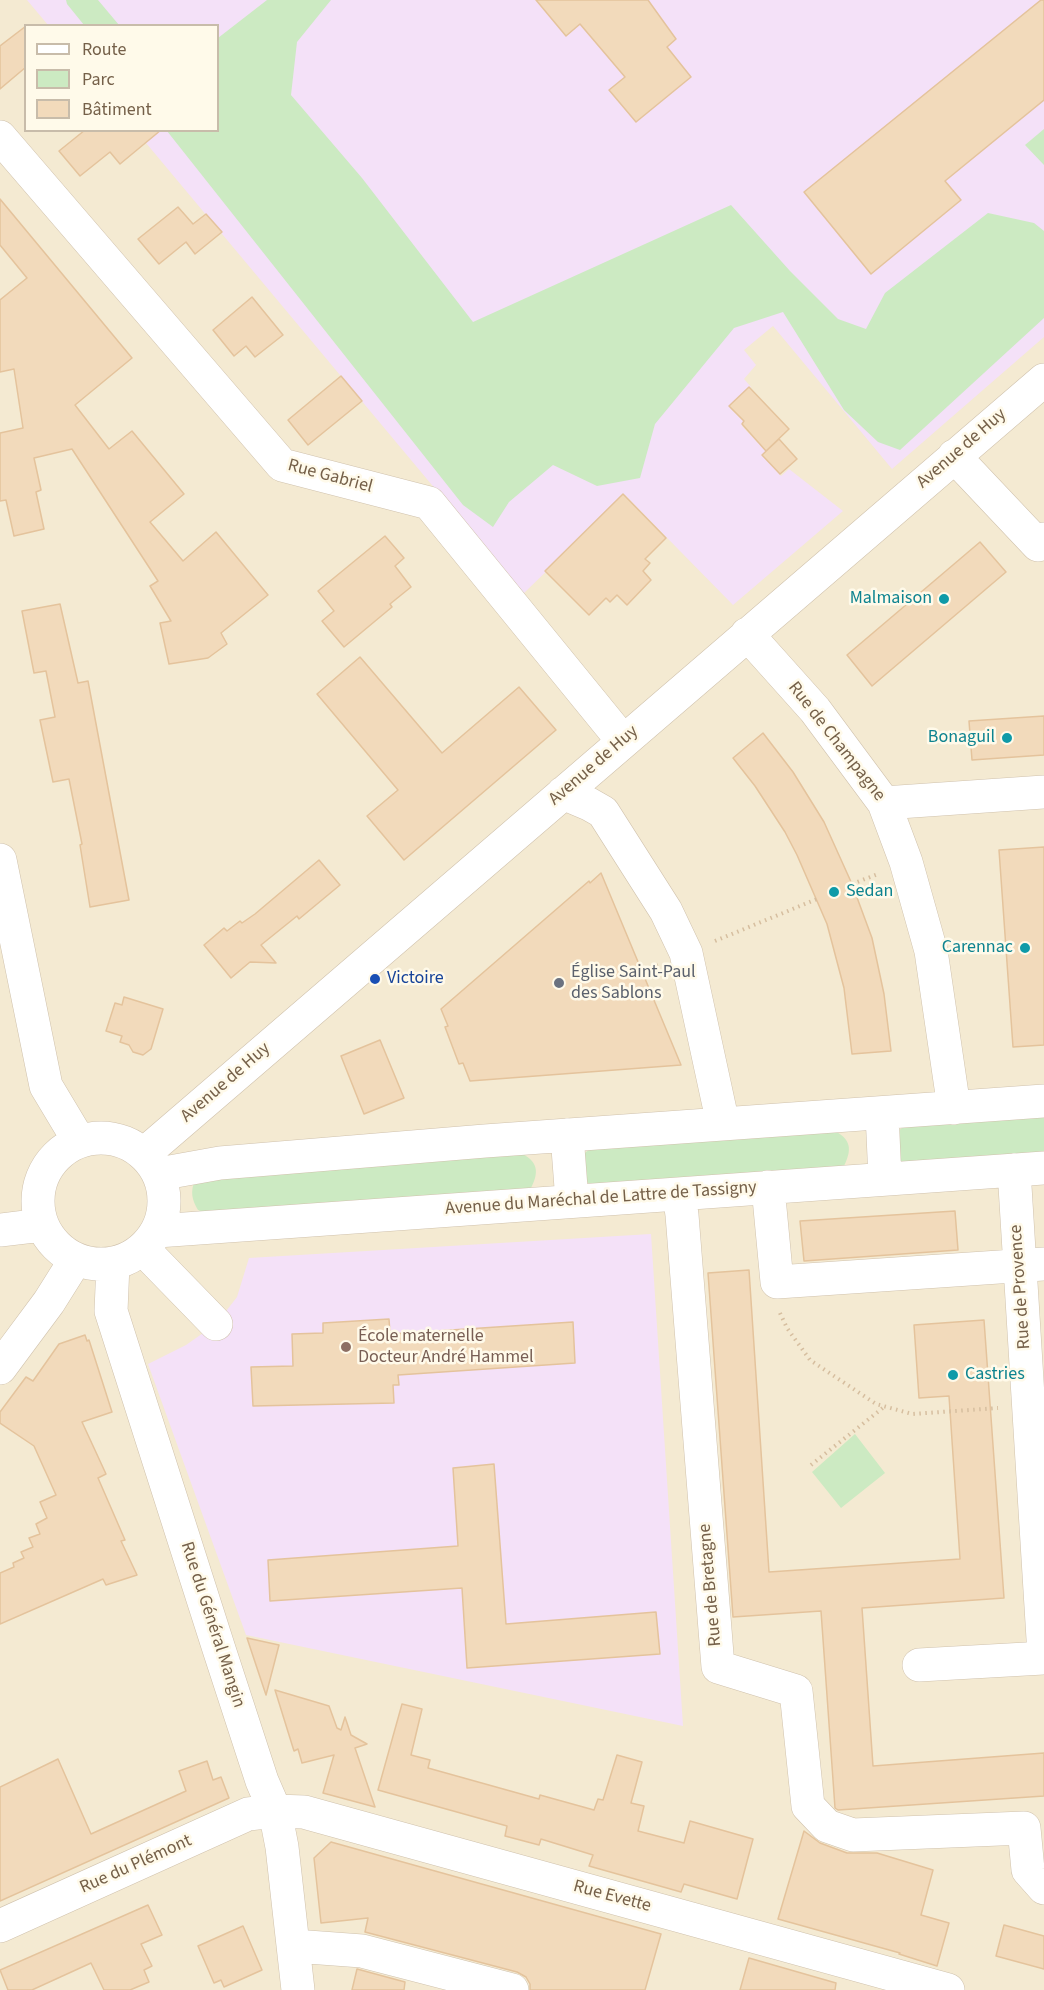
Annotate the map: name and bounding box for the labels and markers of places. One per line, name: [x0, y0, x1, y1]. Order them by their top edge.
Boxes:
place label: Malmaison: [850, 588, 932, 610]
marker: Malmaison: [937, 592, 951, 606]
place label: Bonaguil: [928, 727, 995, 749]
marker: Bonaguil: [1000, 731, 1014, 745]
place label: Sedan: [846, 881, 893, 903]
marker: Sedan: [827, 885, 841, 899]
place label: Carennac: [942, 937, 1013, 959]
marker: Carennac: [1018, 941, 1032, 955]
place label: Église Saint-Paul des Sablons: [571, 962, 696, 1004]
place label: Victoire: [387, 968, 444, 990]
marker: Victoire: [368, 972, 382, 986]
marker: Église Saint-Paul des Sablons: [552, 976, 566, 990]
place label: École maternelle Docteur André Hammel: [358, 1326, 534, 1368]
marker: École maternelle Docteur André Hammel: [339, 1340, 353, 1354]
place label: Castries: [965, 1364, 1025, 1386]
marker: Castries: [946, 1368, 960, 1382]

